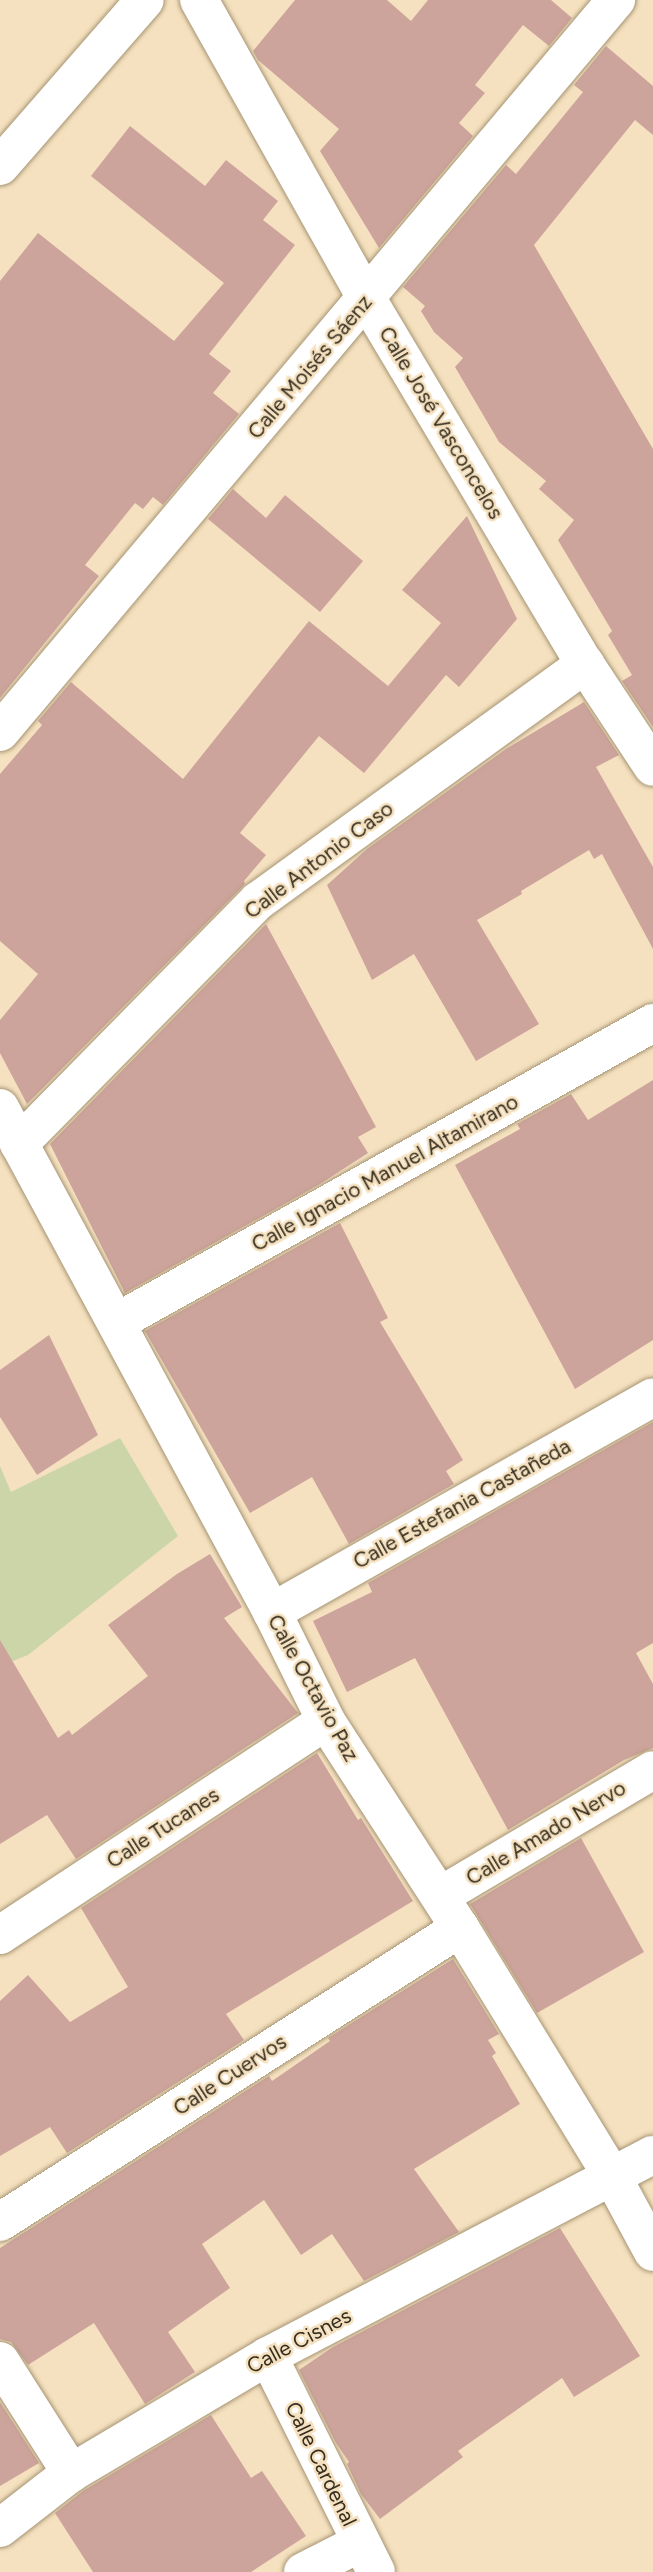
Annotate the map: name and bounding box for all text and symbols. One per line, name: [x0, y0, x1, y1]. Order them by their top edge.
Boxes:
street label: Calle Moisés Sáenz: [243, 290, 377, 444]
street label: Calle José Vasconcelos: [374, 322, 508, 524]
street label: Calle Antonio Caso: [240, 796, 398, 924]
street label: Calle Ignacio Manuel Altamirano: [247, 1089, 523, 1257]
street label: Calle Estefania Castañeda: [349, 1434, 575, 1574]
street label: Calle Octavio Paz: [262, 1610, 364, 1766]
street label: Calle Amado Nervo: [462, 1775, 630, 1891]
street label: Calle Tucanes: [102, 1782, 224, 1874]
street label: Calle Cuervos: [169, 2029, 291, 2121]
street label: Calle Cisnes: [243, 2303, 355, 2379]
street label: Calle Cardenal: [280, 2398, 362, 2530]

